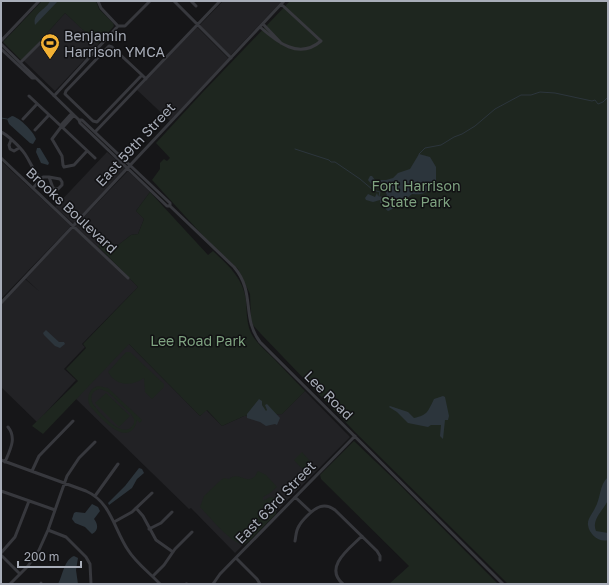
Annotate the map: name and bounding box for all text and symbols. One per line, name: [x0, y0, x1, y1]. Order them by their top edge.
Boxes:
place label: Benjamin Harrison YMCA: [64, 27, 165, 60]
sports icon: Benjamin Harrison YMCA: [39, 32, 61, 60]
street label: East 59th Street: [92, 98, 178, 190]
street label: Brooks Boulevard: [23, 164, 121, 256]
park label: Fort Harrison State Park: [371, 177, 461, 210]
park label: Lee Road Park: [150, 332, 246, 349]
street label: Lee Road: [301, 367, 357, 423]
street label: East 63rd Street: [231, 457, 319, 547]
scale bar: [18, 543, 81, 569]
text: 200 m: [24, 549, 59, 564]

